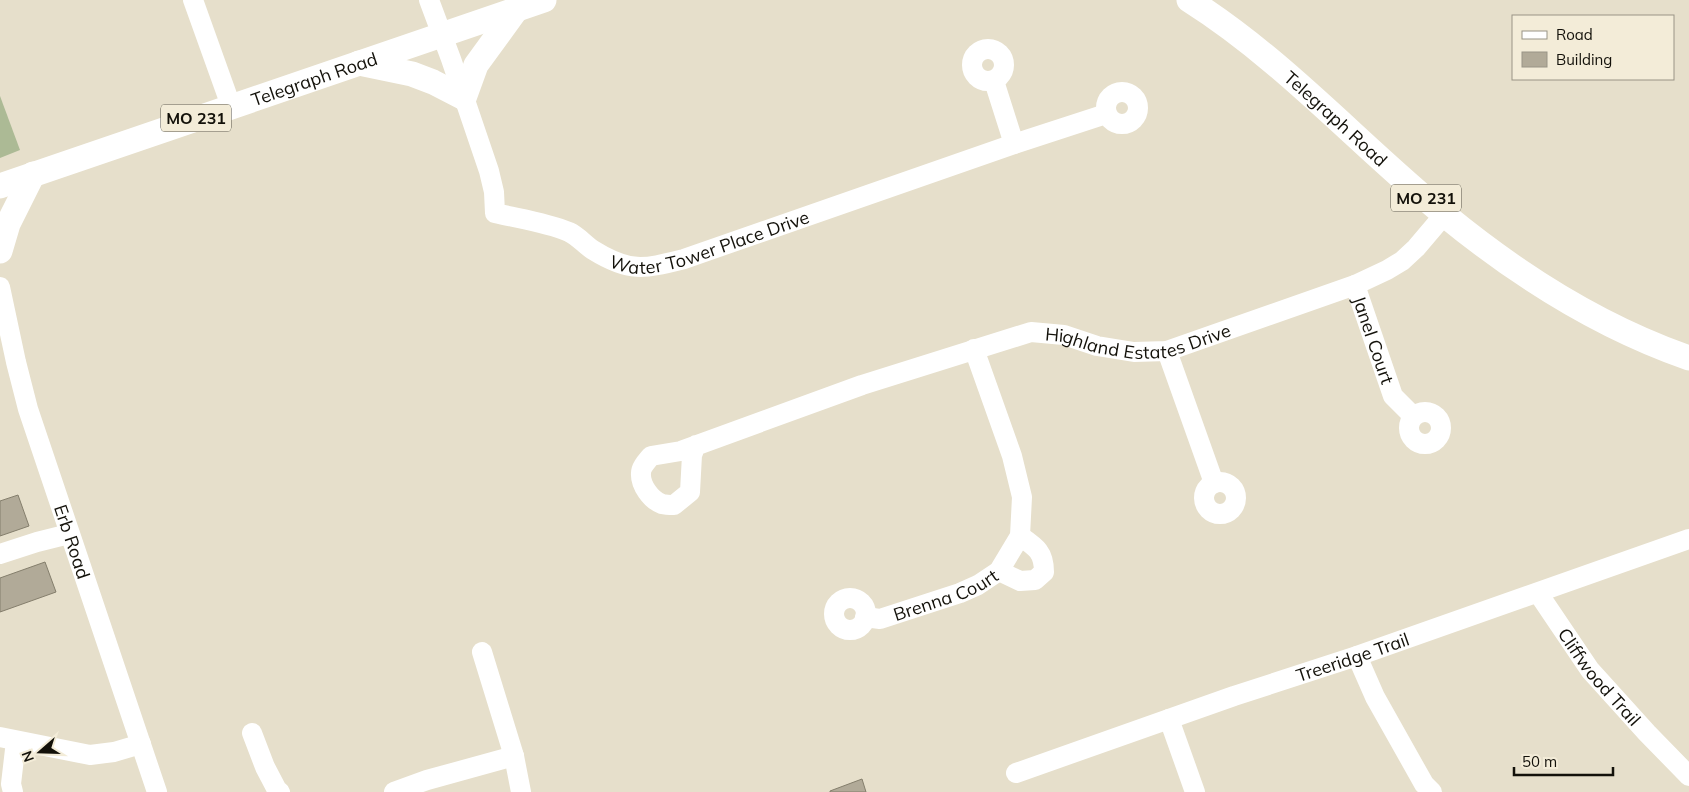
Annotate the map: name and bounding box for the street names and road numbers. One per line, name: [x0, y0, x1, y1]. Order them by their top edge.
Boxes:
street label: Telegraph Road: [248, 46, 380, 111]
street label: Telegraph Road: [1280, 66, 1392, 171]
road number: MO 231: [161, 105, 231, 132]
road number: MO 231: [1391, 184, 1461, 212]
street label: Water Tower Place Drive: [607, 205, 812, 279]
street label: Janel Court: [1348, 293, 1400, 387]
street label: Highland Estates Drive: [1044, 318, 1234, 363]
street label: Erb Road: [49, 501, 96, 582]
street label: Brenna Court: [890, 564, 1002, 625]
street label: Cliffwood Trail: [1553, 623, 1646, 730]
street label: Treeridge Trail: [1293, 627, 1412, 687]

